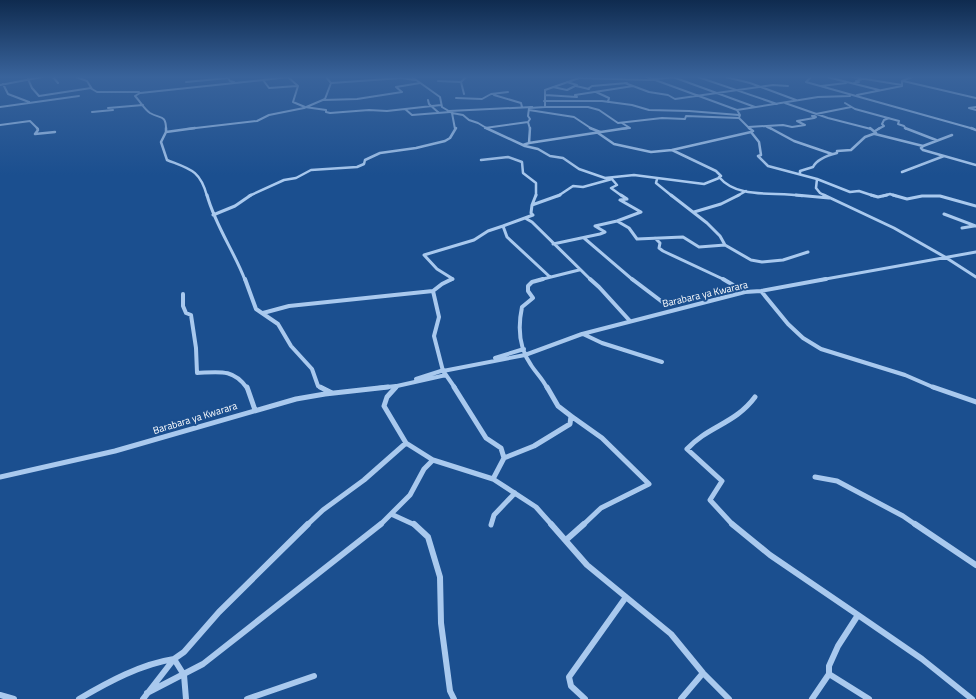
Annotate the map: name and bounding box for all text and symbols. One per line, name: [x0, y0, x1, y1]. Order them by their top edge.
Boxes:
street label: Barabara ya Kwarara: [661, 277, 749, 311]
street label: Barabara ya Kwarara: [151, 398, 239, 438]

